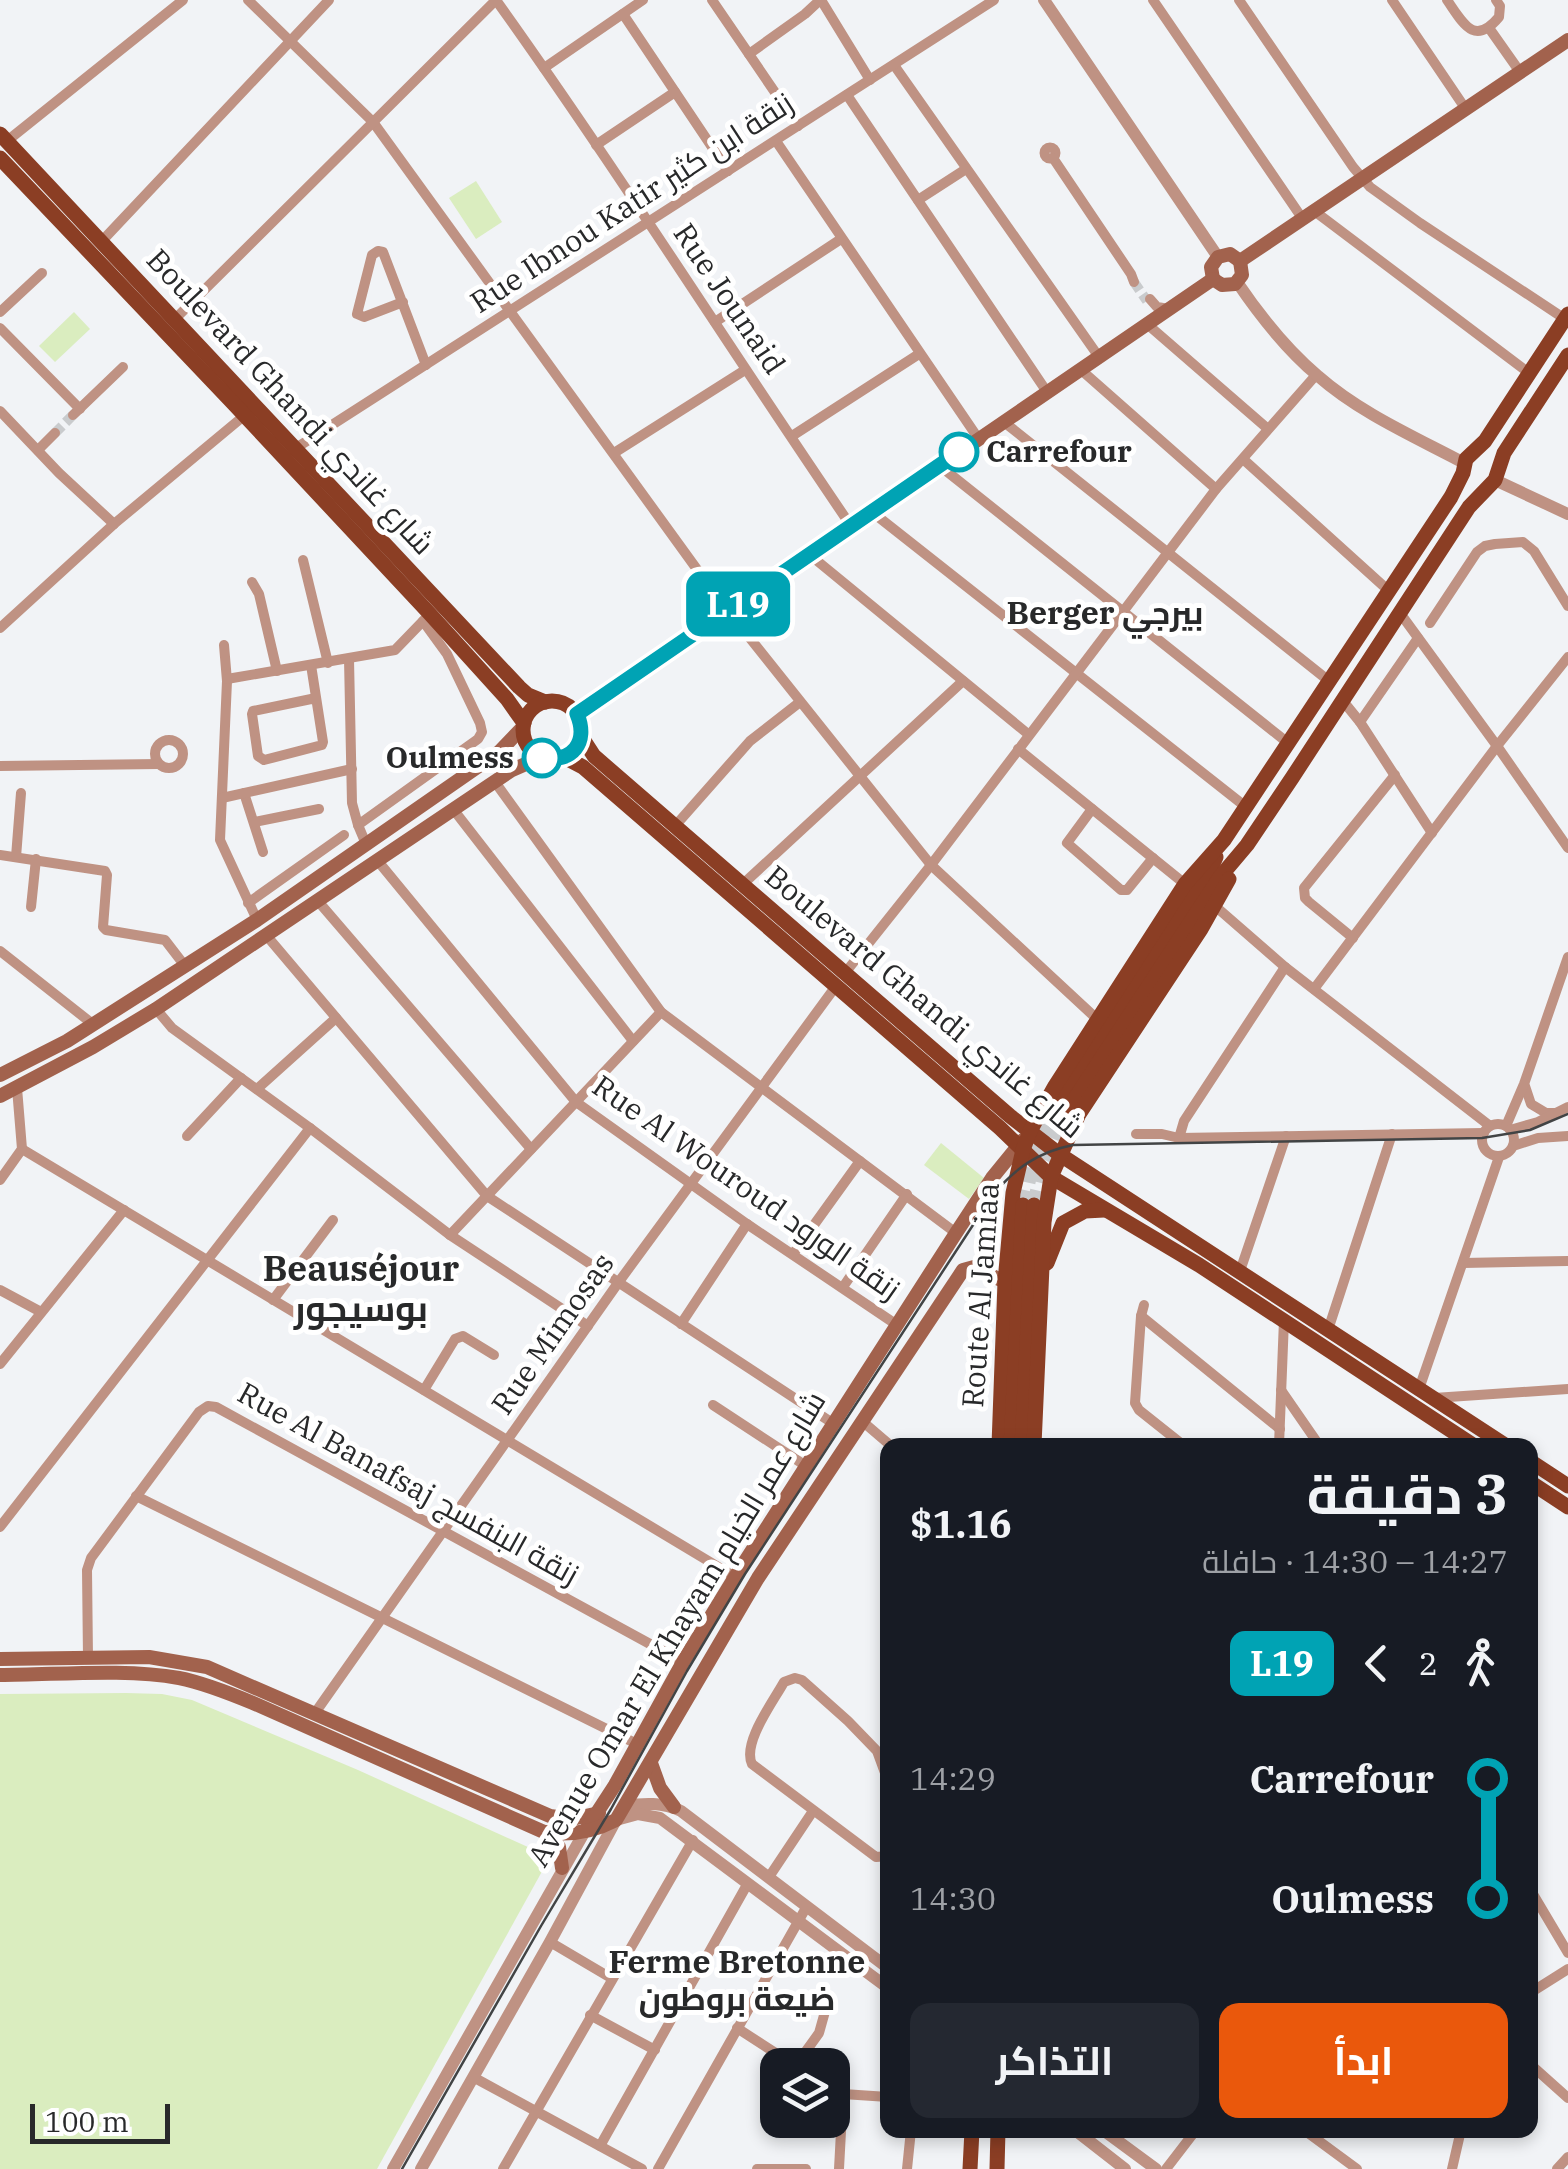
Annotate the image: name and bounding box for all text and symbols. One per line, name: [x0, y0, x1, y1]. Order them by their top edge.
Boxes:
street label: Rue Ibnou Katir زنقة ابن كثير: [462, 83, 800, 321]
street label: Rue Jounaid: [665, 215, 795, 381]
street label: Boulevard Ghandi شارع غاندي: [135, 240, 443, 566]
place label: Carrefour: [986, 431, 1132, 470]
marker: Carrefour: [940, 433, 978, 471]
line badge: L19: [680, 572, 796, 636]
text: L19: [706, 581, 770, 627]
district label: Berger بيرجي: [1006, 591, 1204, 639]
place label: Oulmess: [386, 737, 514, 776]
marker: Oulmess: [523, 739, 561, 777]
street label: Boulevard Ghandi شارع غاندي: [754, 856, 1092, 1150]
street label: Rue Al Wouroud زنقة الورود: [585, 1066, 908, 1308]
street label: Route Al Jamiaa: [952, 1181, 1007, 1409]
district label: Beauséjour بوسيجور: [263, 1245, 459, 1331]
street label: Rue Mimosas: [482, 1245, 622, 1421]
street label: Rue Al Banafsaj زنقة البنفسج: [230, 1372, 586, 1595]
street label: Avenue Omar El Khayam شارع عمر الخيام: [518, 1383, 835, 1874]
text: 3 دقيقة: [1307, 1458, 1508, 1529]
text: $1.16: [910, 1499, 1012, 1548]
text: 14:27 – 14:30 · حافلة: [1202, 1540, 1508, 1582]
icon: back: [1349, 1636, 1404, 1691]
icon: walk: [1453, 1636, 1508, 1691]
text: L19: [1250, 1640, 1314, 1686]
text: 2: [1419, 1642, 1438, 1684]
text: Carrefour: [1249, 1754, 1434, 1803]
text: 14:29: [910, 1757, 996, 1799]
text: Oulmess: [1271, 1874, 1434, 1923]
text: 14:30: [910, 1877, 996, 1919]
district label: Ferme Bretonne ضيعة بروطون: [609, 1940, 865, 2019]
button: التذاكر: [910, 2003, 1199, 2118]
button: ابدأ: [1219, 2003, 1508, 2118]
map controls: [760, 2048, 850, 2138]
button: layers: [760, 2048, 850, 2138]
scale bar: [30, 2099, 170, 2144]
text: 100 m: [45, 2103, 129, 2140]

